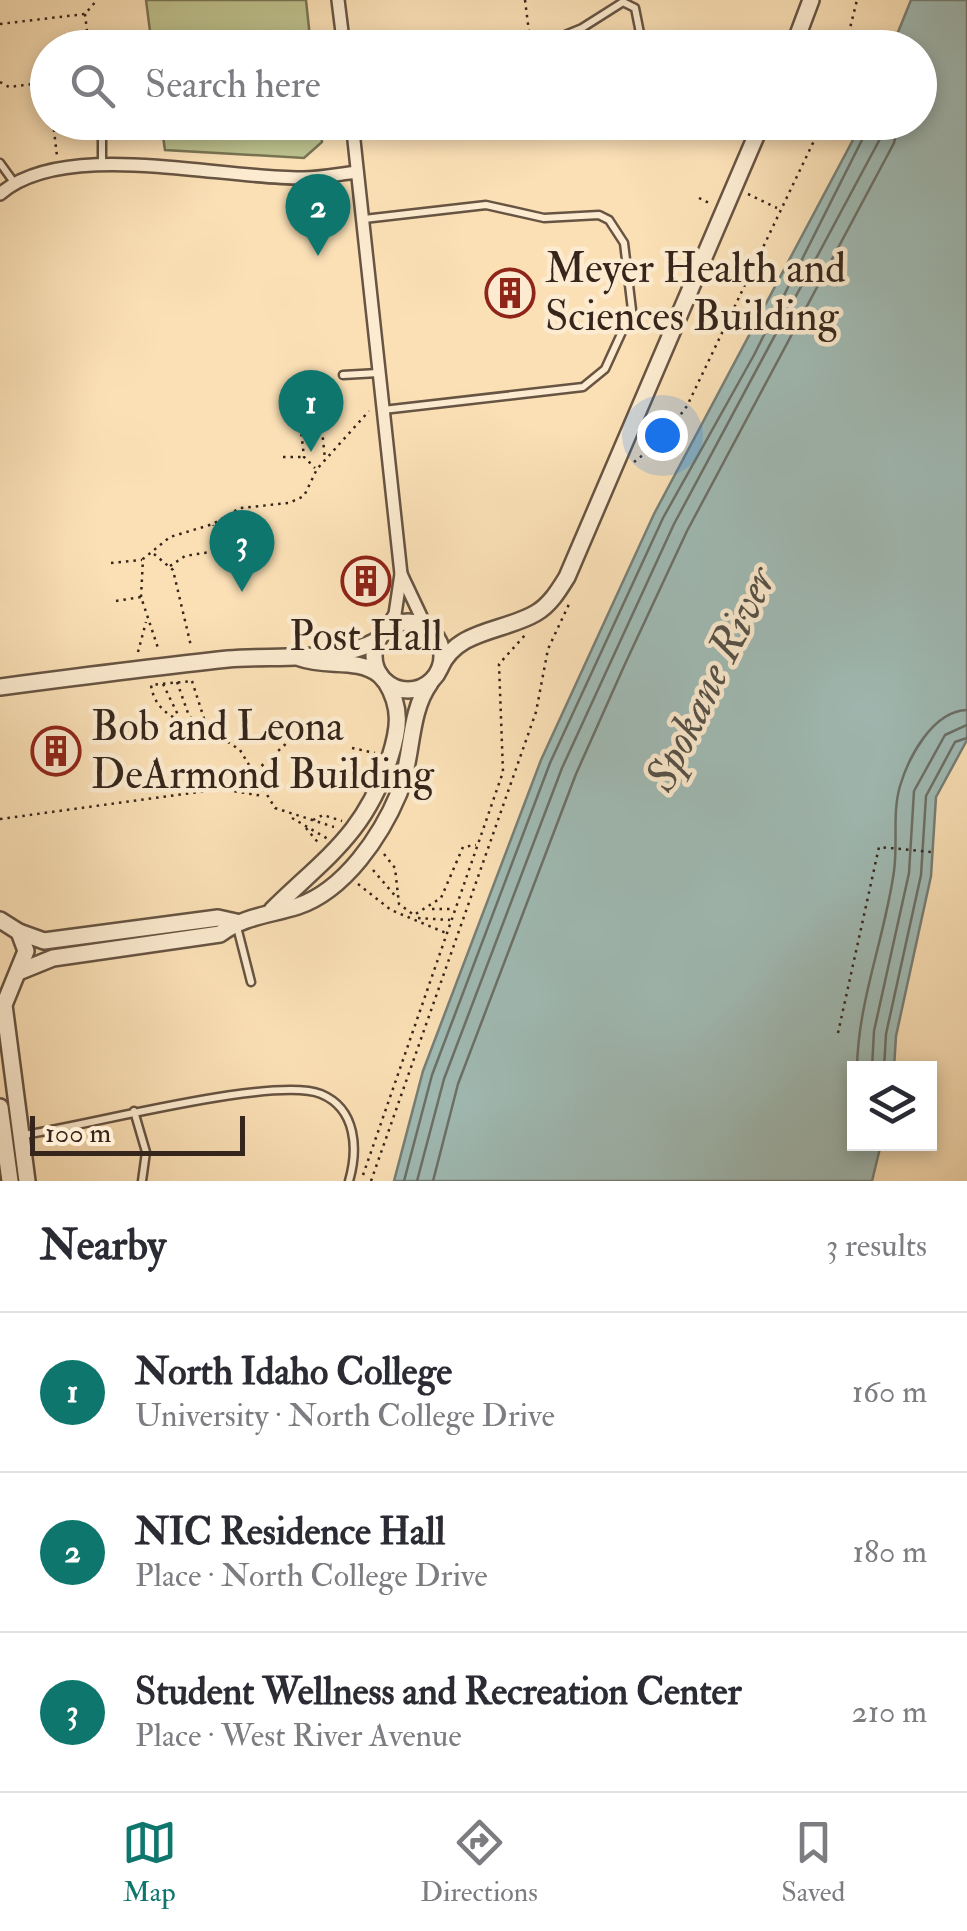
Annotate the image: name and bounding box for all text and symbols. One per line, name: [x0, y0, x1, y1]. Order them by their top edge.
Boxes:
search box: [30, 30, 937, 140]
icon: search: [65, 58, 120, 113]
text: Search here: [145, 61, 321, 109]
pin: 2: [286, 174, 350, 256]
place label: Meyer Health and Sciences Building: [545, 243, 846, 343]
building icon: Meyer Health and Sciences Building: [484, 267, 536, 319]
pin: 1: [278, 370, 344, 452]
your location: [637, 410, 688, 461]
pin: 3: [210, 510, 274, 592]
building icon: Post Hall: [340, 555, 392, 607]
water label: Spokane River: [632, 556, 790, 801]
place label: Post Hall: [289, 611, 443, 663]
place label: Bob and Leona DeArmond Building: [91, 701, 435, 801]
building icon: Bob and Leona DeArmond Building: [30, 725, 82, 777]
map controls: [847, 1061, 937, 1151]
button: layers: [847, 1061, 937, 1151]
scale bar: [30, 1111, 245, 1156]
text: 100 m: [45, 1116, 111, 1151]
text: Nearby: [40, 1220, 166, 1272]
text: 3 results: [826, 1226, 927, 1266]
text: North Idaho College: [135, 1348, 452, 1396]
text: 1: [67, 1372, 78, 1412]
text: 160 m: [852, 1372, 927, 1412]
text: University · North College Drive: [135, 1396, 555, 1436]
text: NIC Residence Hall: [135, 1508, 445, 1556]
text: 2: [64, 1532, 81, 1572]
text: 180 m: [853, 1532, 927, 1572]
text: Place · North College Drive: [135, 1556, 488, 1596]
text: Student Wellness and Recreation Center: [135, 1668, 742, 1716]
text: 3: [66, 1692, 79, 1732]
text: 210 m: [852, 1692, 927, 1732]
text: Place · West River Avenue: [135, 1716, 462, 1756]
tab: Map: [122, 1815, 177, 1910]
tab: Directions: [420, 1815, 538, 1910]
tab: Saved: [781, 1815, 845, 1910]

